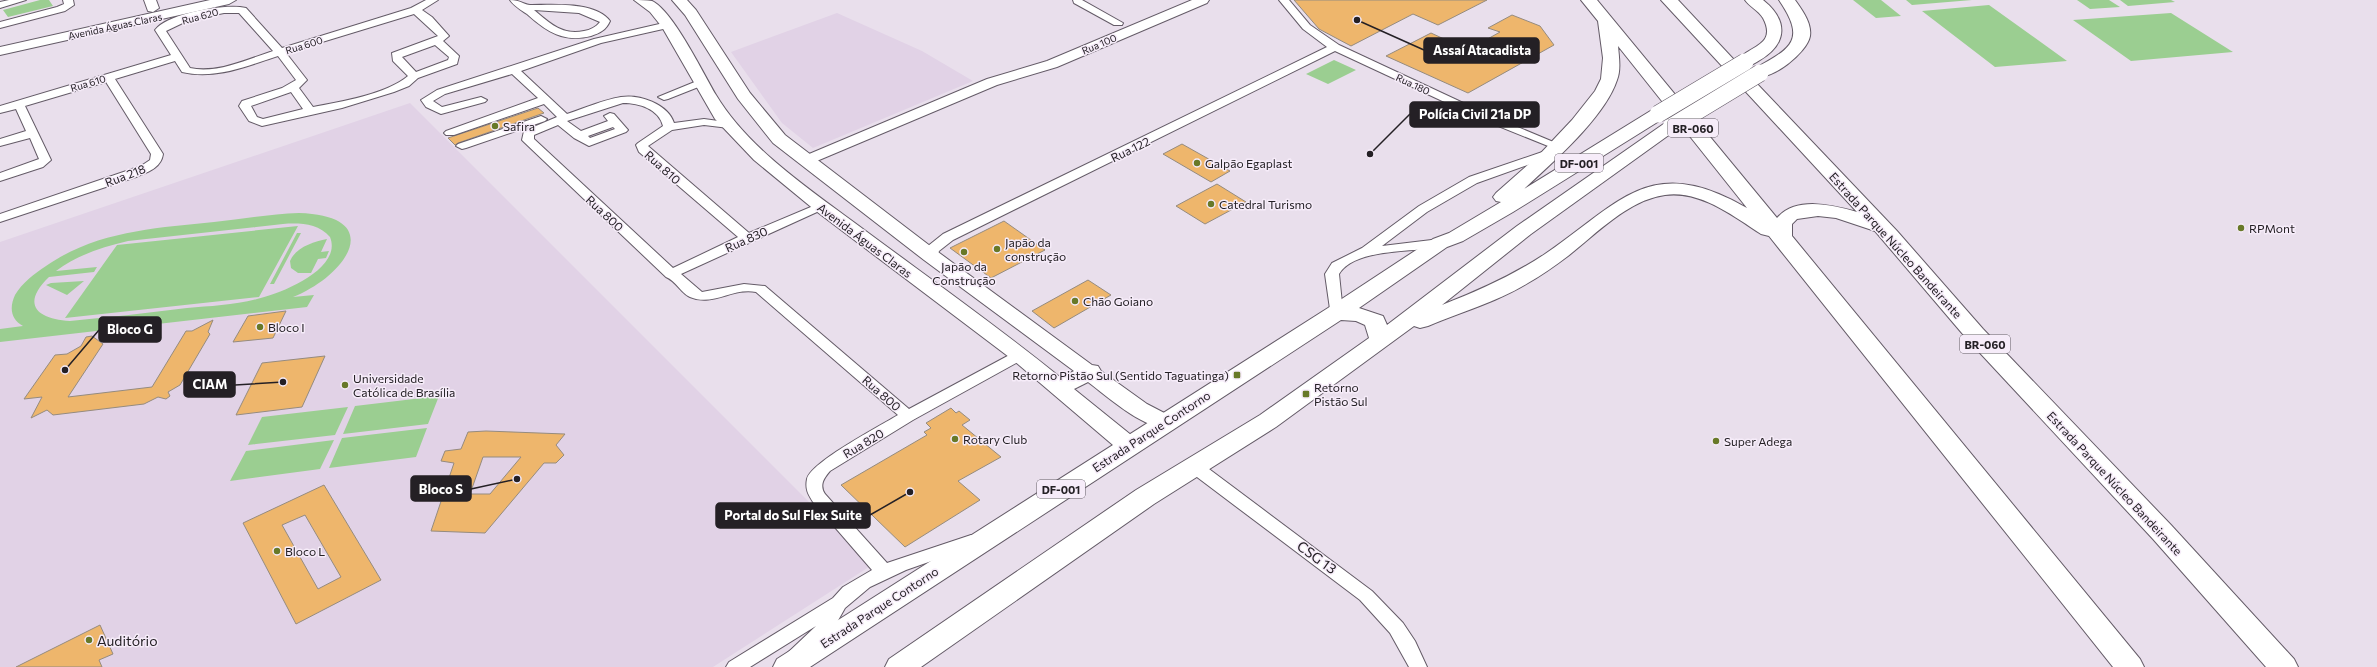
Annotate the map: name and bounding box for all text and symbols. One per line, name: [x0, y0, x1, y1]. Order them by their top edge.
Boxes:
street label: Rua 620: [180, 5, 220, 27]
street label: Avenida Águas Claras: [67, 10, 163, 42]
street label: Rua 100: [1080, 31, 1118, 57]
street label: Rua 600: [284, 34, 324, 56]
callout: Assaí Atacadista: [1424, 38, 1539, 63]
text: Assaí Atacadista: [1433, 42, 1531, 58]
street label: Rua 180: [1394, 71, 1432, 97]
street label: Rua 610: [69, 72, 107, 94]
callout: Polícia Civil 21a DP: [1410, 102, 1539, 127]
text: Polícia Civil 21a DP: [1419, 106, 1532, 122]
place label: Safira: [503, 119, 535, 133]
road number: BR-060: [1668, 119, 1718, 137]
marker: Safira: [490, 121, 500, 131]
street label: Rua 122: [1108, 133, 1152, 164]
street label: Rua 810: [642, 147, 684, 187]
road number: DF-001: [1555, 154, 1603, 172]
place label: Galpão Egaplast: [1205, 156, 1293, 170]
marker: Galpão Egaplast: [1192, 158, 1202, 168]
street label: Rua 218: [103, 161, 147, 189]
street label: Estrada Parque Núcleo Bandeirante: [1827, 169, 1965, 321]
street label: Rua 800: [583, 192, 627, 234]
place label: Catedral Turismo: [1219, 197, 1312, 211]
marker: Catedral Turismo: [1206, 199, 1216, 209]
street label: Avenida Águas Claras: [815, 200, 915, 280]
place label: RPMont: [2249, 221, 2295, 235]
street label: Rua 830: [723, 223, 770, 255]
marker: RPMont: [2236, 223, 2246, 233]
place label: Japão da construção: [1005, 235, 1066, 263]
marker: Japão da construção: [992, 244, 1002, 254]
marker: Japão da Construção: [959, 247, 969, 257]
place label: Japão da Construção: [932, 259, 996, 287]
place label: Chão Goiano: [1083, 294, 1153, 308]
marker: Chão Goiano: [1070, 296, 1080, 306]
callout: Bloco G: [99, 317, 161, 342]
place label: Bloco I: [268, 320, 305, 334]
text: Bloco G: [107, 321, 153, 337]
marker: Bloco I: [255, 322, 265, 332]
road number: BR-060: [1960, 335, 2010, 353]
place label: Retorno Pistão Sul (Sentido Taguatinga): [1012, 368, 1229, 382]
marker: Retorno Pistão Sul (Sentido Taguatinga): [1232, 370, 1242, 380]
place label: Universidade Católica de Brasília: [353, 371, 455, 399]
callout: CIAM: [184, 372, 235, 397]
street label: Rua 800: [860, 373, 904, 414]
text: CIAM: [193, 376, 227, 392]
marker: Universidade Católica de Brasília: [340, 380, 350, 390]
place label: Retorno Pistão Sul: [1314, 380, 1367, 408]
street label: Estrada Parque Contorno: [1089, 388, 1213, 474]
marker: Retorno Pistão Sul: [1301, 389, 1311, 399]
street label: Estrada Parque Núcleo Bandeirante: [2045, 408, 2185, 558]
street label: Rua 820: [840, 425, 886, 461]
place label: Rotary Club: [963, 432, 1027, 446]
marker: Rotary Club: [950, 434, 960, 444]
place label: Super Adega: [1724, 434, 1792, 448]
marker: Super Adega: [1711, 436, 1721, 446]
callout: Bloco S: [411, 476, 471, 501]
road number: DF-001: [1037, 480, 1085, 498]
text: Bloco S: [419, 481, 463, 497]
callout: Portal do Sul Flex Suite: [716, 503, 870, 528]
text: Portal do Sul Flex Suite: [724, 507, 862, 523]
street label: CSG 13: [1294, 537, 1340, 577]
place label: Bloco L: [285, 544, 325, 558]
marker: Bloco L: [272, 546, 282, 556]
street label: Estrada Parque Contorno: [817, 564, 941, 650]
place label: Auditório: [97, 632, 158, 649]
marker: Auditório: [84, 635, 94, 645]

